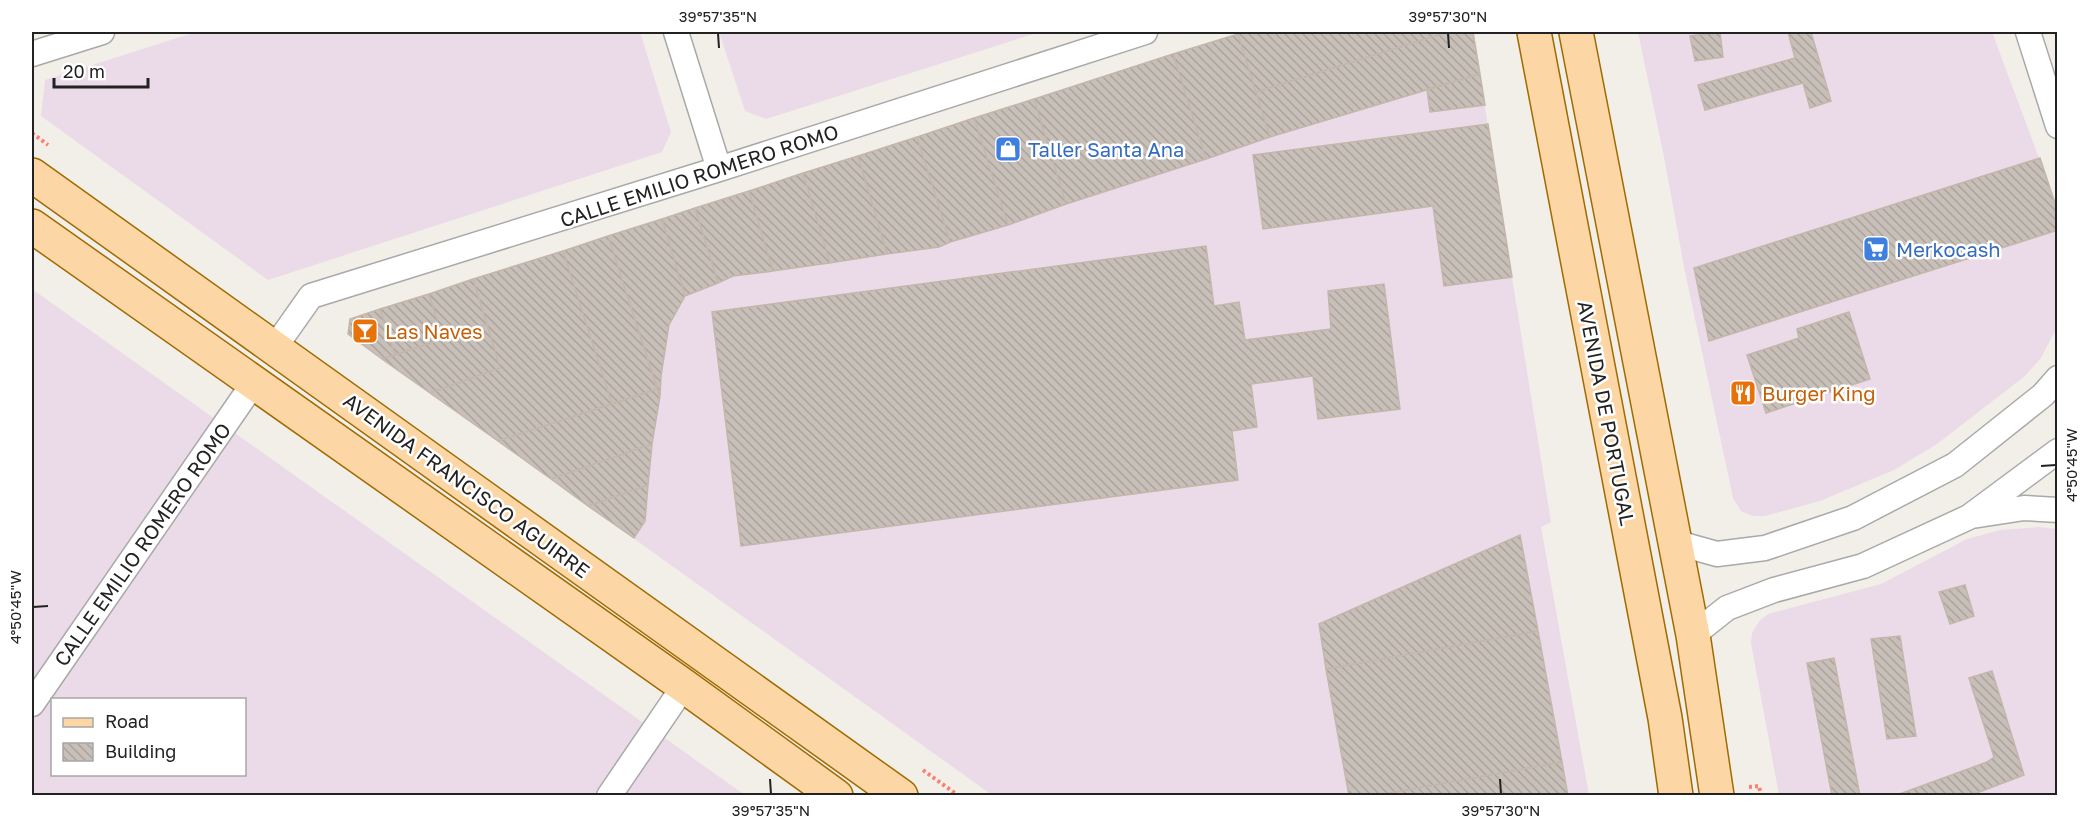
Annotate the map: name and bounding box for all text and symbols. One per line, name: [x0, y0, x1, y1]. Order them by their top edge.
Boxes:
text: 39°57'35"N: [679, 7, 757, 25]
text: 39°57'30"N: [1409, 7, 1487, 25]
scale bar: [54, 51, 148, 89]
text: 20 m: [63, 60, 105, 82]
street label: CALLE EMILIO ROMERO ROMO: [557, 119, 841, 231]
shop icon: Taller Santa Ana: [993, 134, 1023, 164]
place label: Taller Santa Ana: [1028, 137, 1184, 161]
supermarket icon: Merkocash: [1861, 234, 1891, 264]
place label: Merkocash: [1896, 237, 2001, 261]
street label: AVENIDA DE PORTUGAL: [1573, 298, 1641, 528]
bar icon: Las Naves: [350, 316, 380, 346]
place label: Las Naves: [385, 319, 483, 343]
restaurant icon: Burger King: [1728, 378, 1758, 408]
place label: Burger King: [1762, 381, 1876, 405]
street label: AVENIDA FRANCISCO AGUIRRE: [339, 388, 595, 582]
street label: CALLE EMILIO ROMERO ROMO: [49, 418, 235, 670]
text: 4°50'45"W: [2062, 428, 2080, 502]
text: 4°50'45"W: [6, 570, 24, 644]
legend: [51, 698, 246, 776]
text: Road: [105, 710, 149, 732]
text: Building: [105, 740, 176, 762]
text: 39°57'35"N: [732, 801, 810, 819]
text: 39°57'30"N: [1462, 801, 1540, 819]

